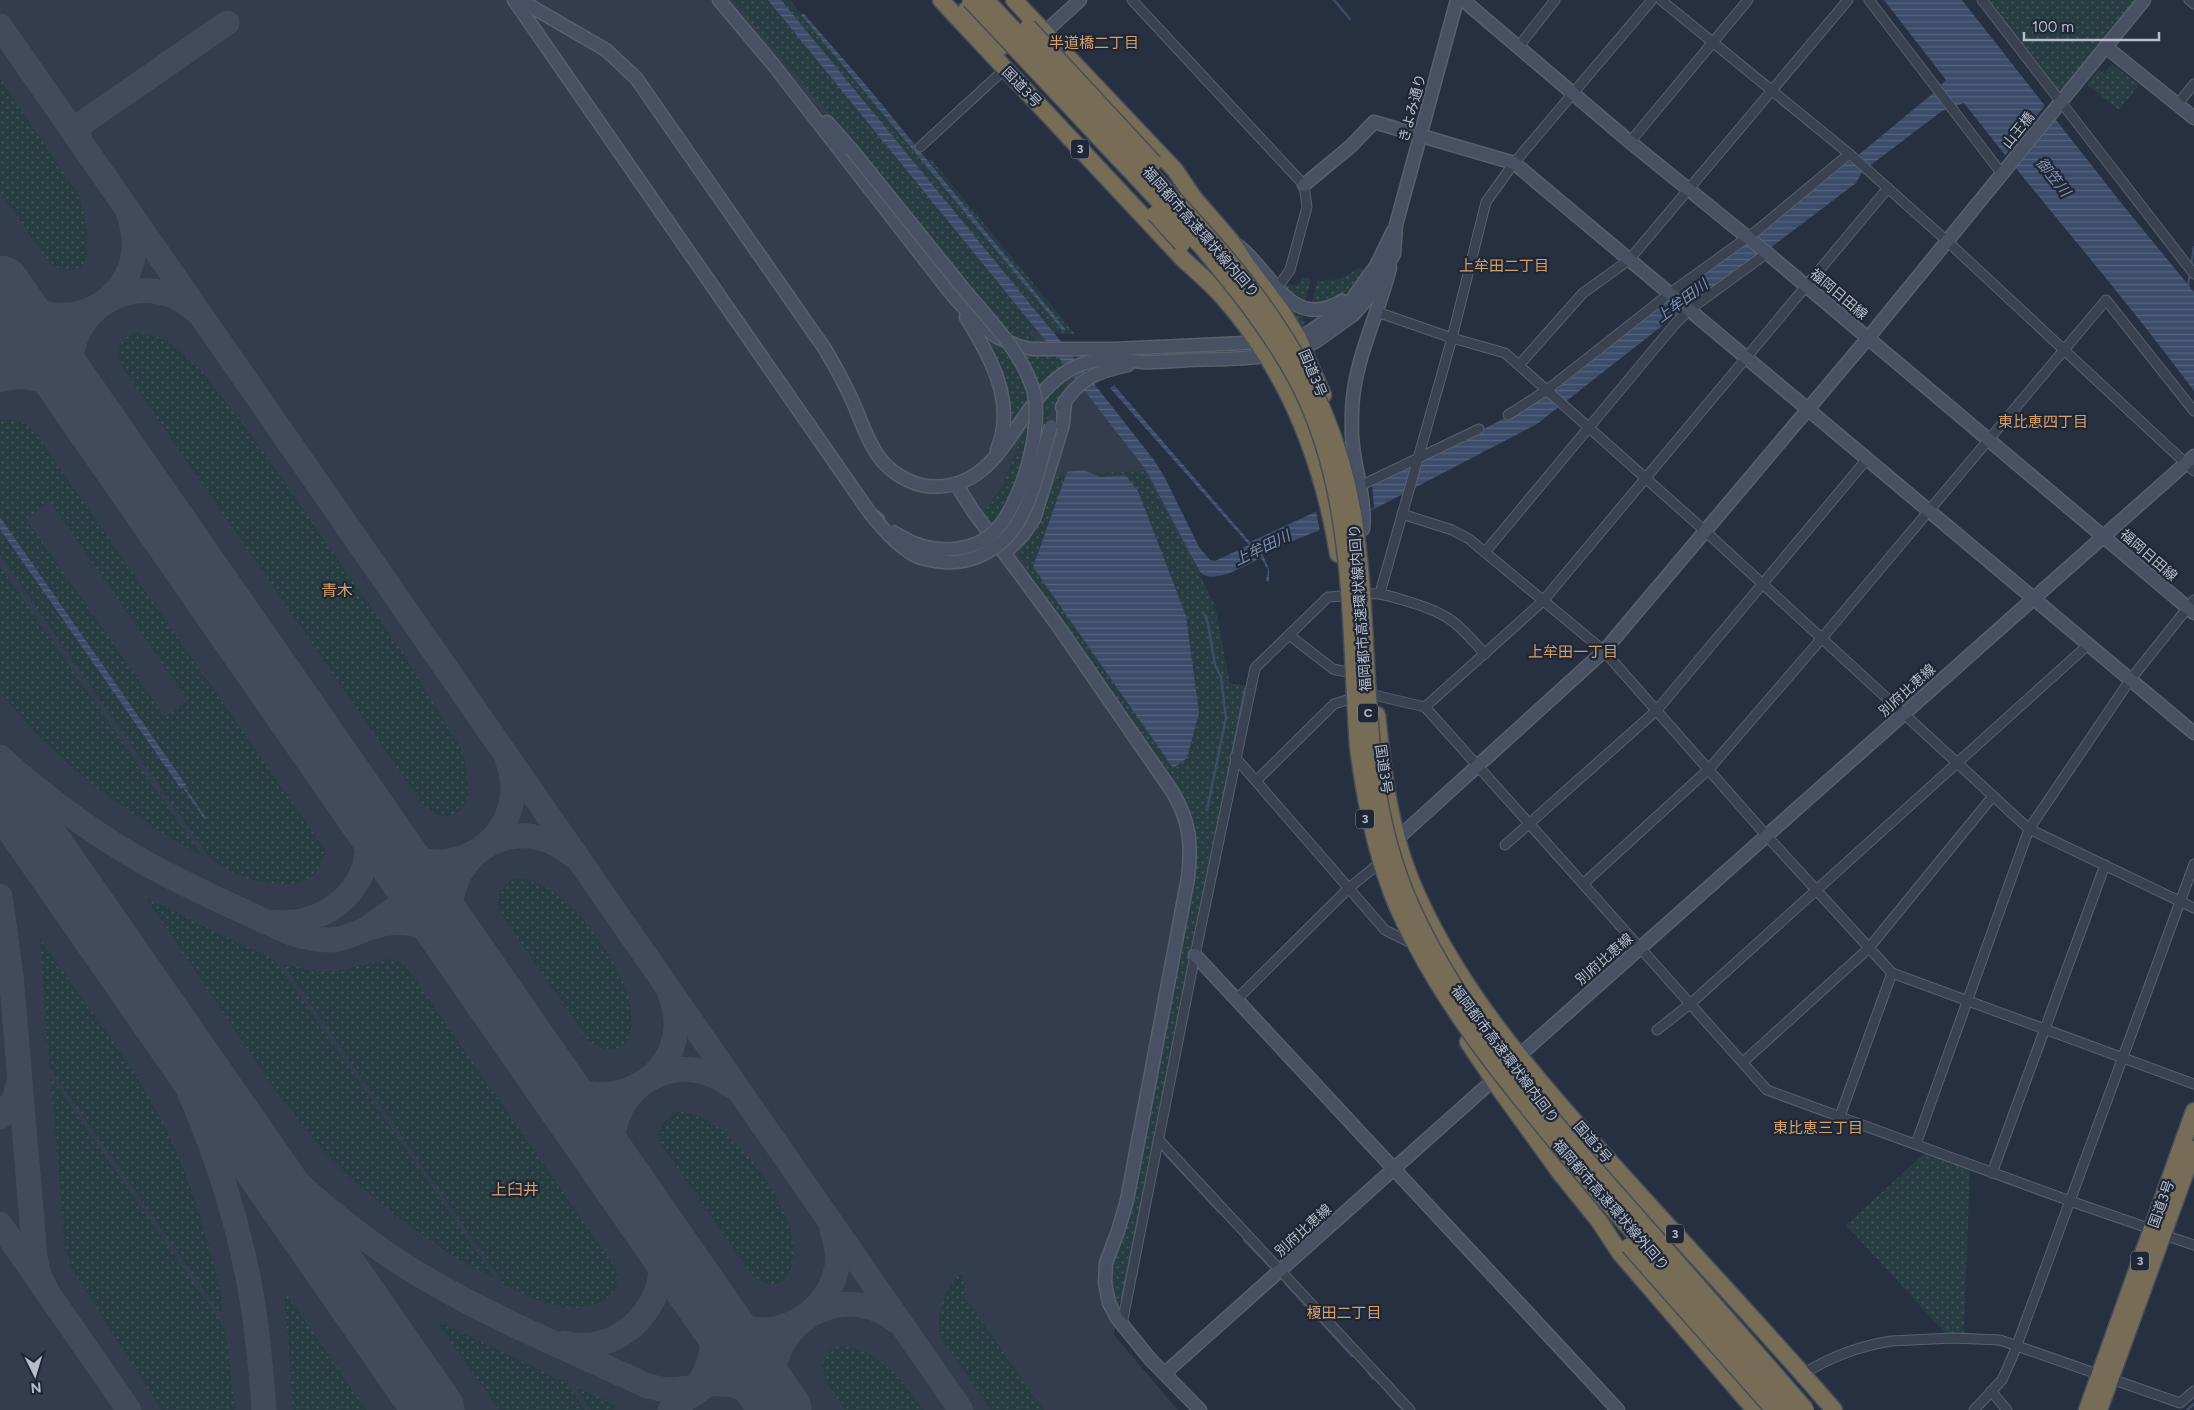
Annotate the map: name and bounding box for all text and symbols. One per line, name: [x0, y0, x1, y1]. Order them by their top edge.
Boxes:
scale bar: [2024, 10, 2159, 42]
text: 100 m: [2032, 18, 2074, 36]
district label: 半道橋二丁目: [1049, 34, 1139, 52]
street label: 国道3号: [998, 64, 1045, 111]
street label: きよみ通り: [1395, 72, 1430, 144]
street label: 山王橋: [1999, 109, 2038, 152]
road number: 3: [1071, 140, 1089, 158]
water label: 御笠川: [2032, 154, 2075, 202]
street label: 福岡都市高速環状線内回り: [1139, 163, 1262, 301]
district label: 上牟田二丁目: [1459, 257, 1549, 275]
street label: 福岡日田線: [1806, 265, 1871, 323]
water label: 上牟田川: [1653, 275, 1713, 326]
street label: 国道3号: [1295, 347, 1330, 399]
district label: 東比恵四丁目: [1998, 413, 2088, 431]
street label: 福岡都市高速環状線内回り: [1346, 524, 1375, 692]
water label: 上牟田川: [1231, 526, 1295, 569]
street label: 福岡日田線: [2117, 526, 2181, 585]
district label: 青木: [321, 581, 353, 600]
district label: 上牟田一丁目: [1528, 643, 1618, 661]
street label: 別府比恵線: [1876, 661, 1939, 720]
road number: C: [1358, 704, 1378, 722]
street label: 国道3号: [1372, 743, 1395, 795]
road number: 3: [1356, 810, 1374, 829]
street label: 別府比恵線: [1572, 930, 1636, 989]
street label: 福岡都市高速環状線内回り: [1447, 982, 1562, 1127]
street label: 国道3号: [1570, 1118, 1615, 1167]
district label: 東比恵三丁目: [1773, 1119, 1863, 1137]
street label: 福岡都市高速環状線外回り: [1549, 1136, 1672, 1274]
street label: 国道3号: [2145, 1178, 2178, 1230]
district label: 上臼井: [491, 1180, 539, 1199]
street label: 別府比恵線: [1272, 1201, 1335, 1260]
road number: 3: [1666, 1224, 1684, 1244]
road number: 3: [2131, 1252, 2149, 1270]
district label: 榎田二丁目: [1306, 1304, 1382, 1322]
north arrow: [10, 1350, 60, 1400]
text: N: [30, 1379, 42, 1396]

